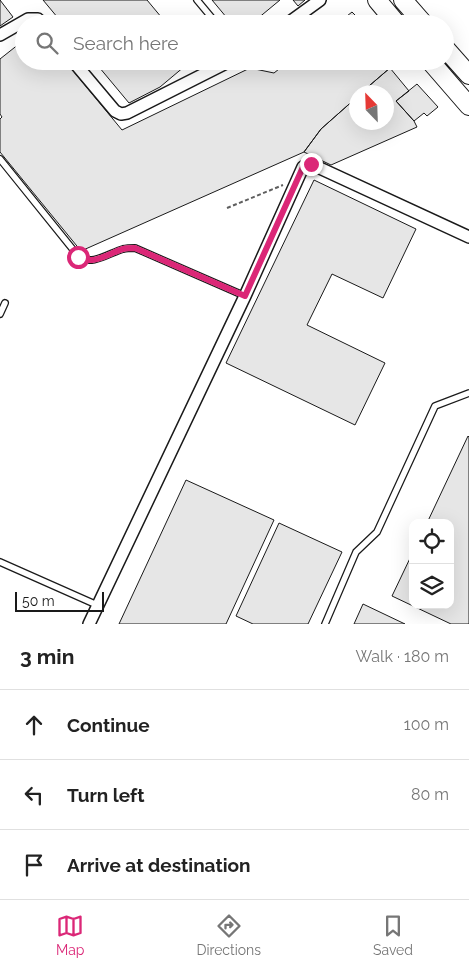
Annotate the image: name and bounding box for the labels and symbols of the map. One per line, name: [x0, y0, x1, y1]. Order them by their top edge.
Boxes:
north arrow: [349, 85, 394, 130]
route end: [300, 153, 323, 176]
route start: [67, 246, 90, 269]
scale bar: [15, 589, 104, 612]

